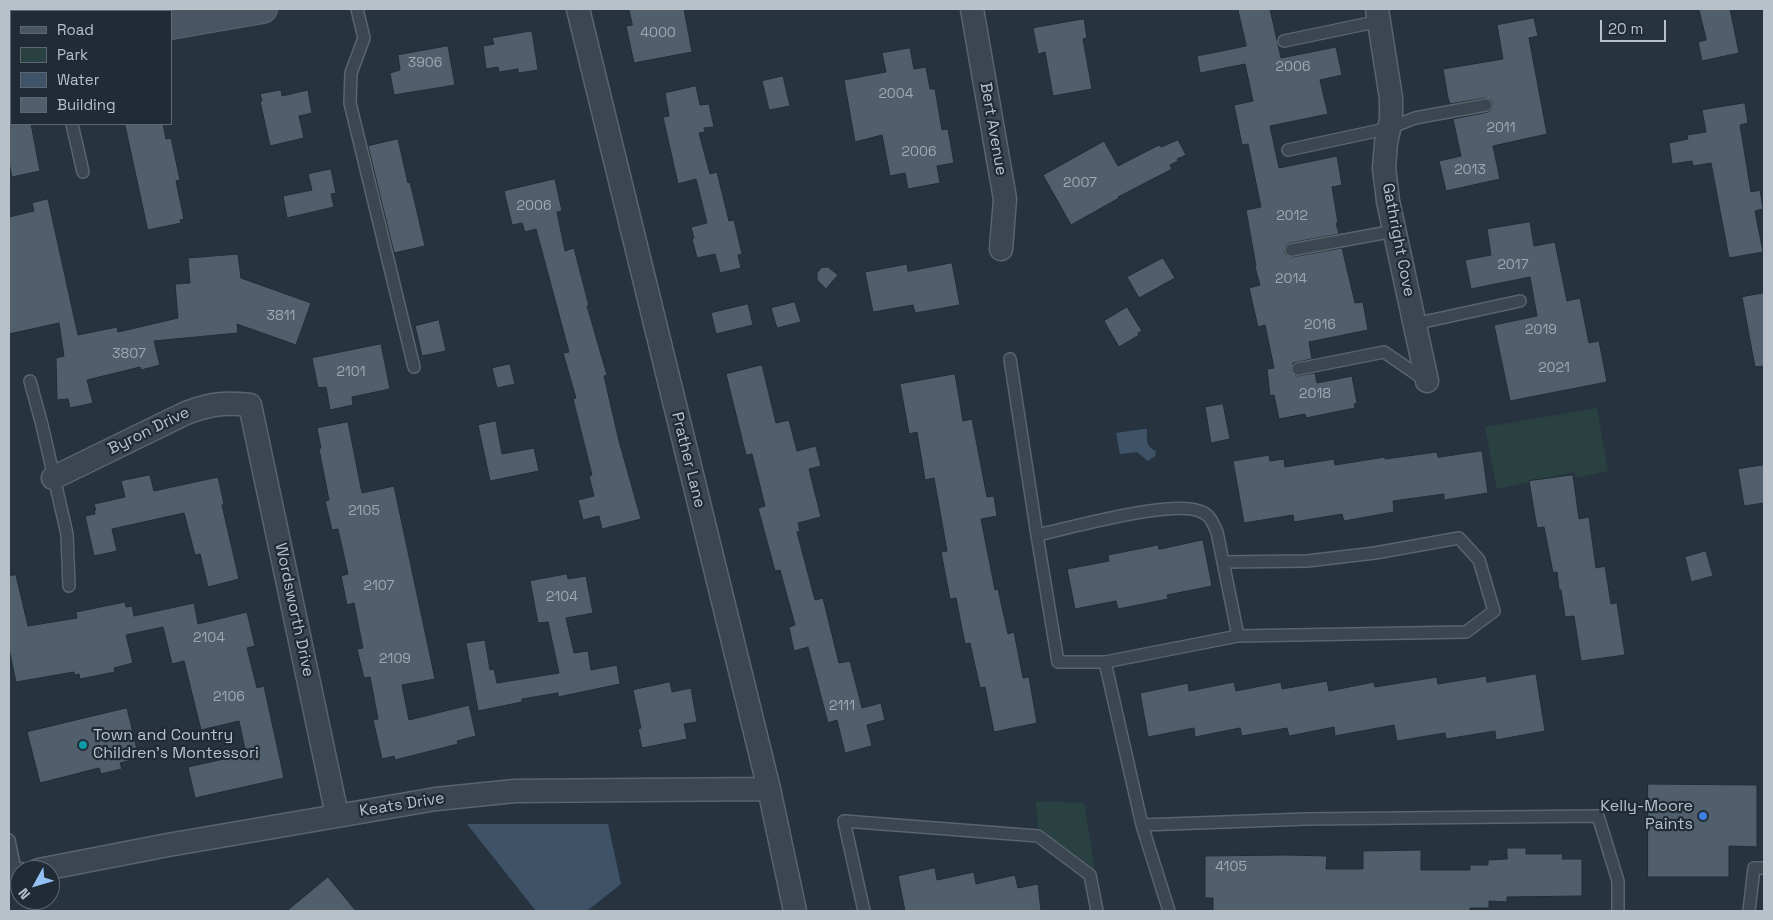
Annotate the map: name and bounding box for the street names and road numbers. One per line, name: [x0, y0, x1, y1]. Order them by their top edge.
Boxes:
street label: Bert Avenue: [975, 81, 1011, 177]
street label: Gathright Cove: [1378, 182, 1418, 298]
street label: Byron Drive: [105, 403, 193, 459]
street label: Prather Lane: [667, 410, 709, 510]
street label: Wordsworth Drive: [270, 541, 318, 679]
street label: Keats Drive: [358, 789, 446, 821]

